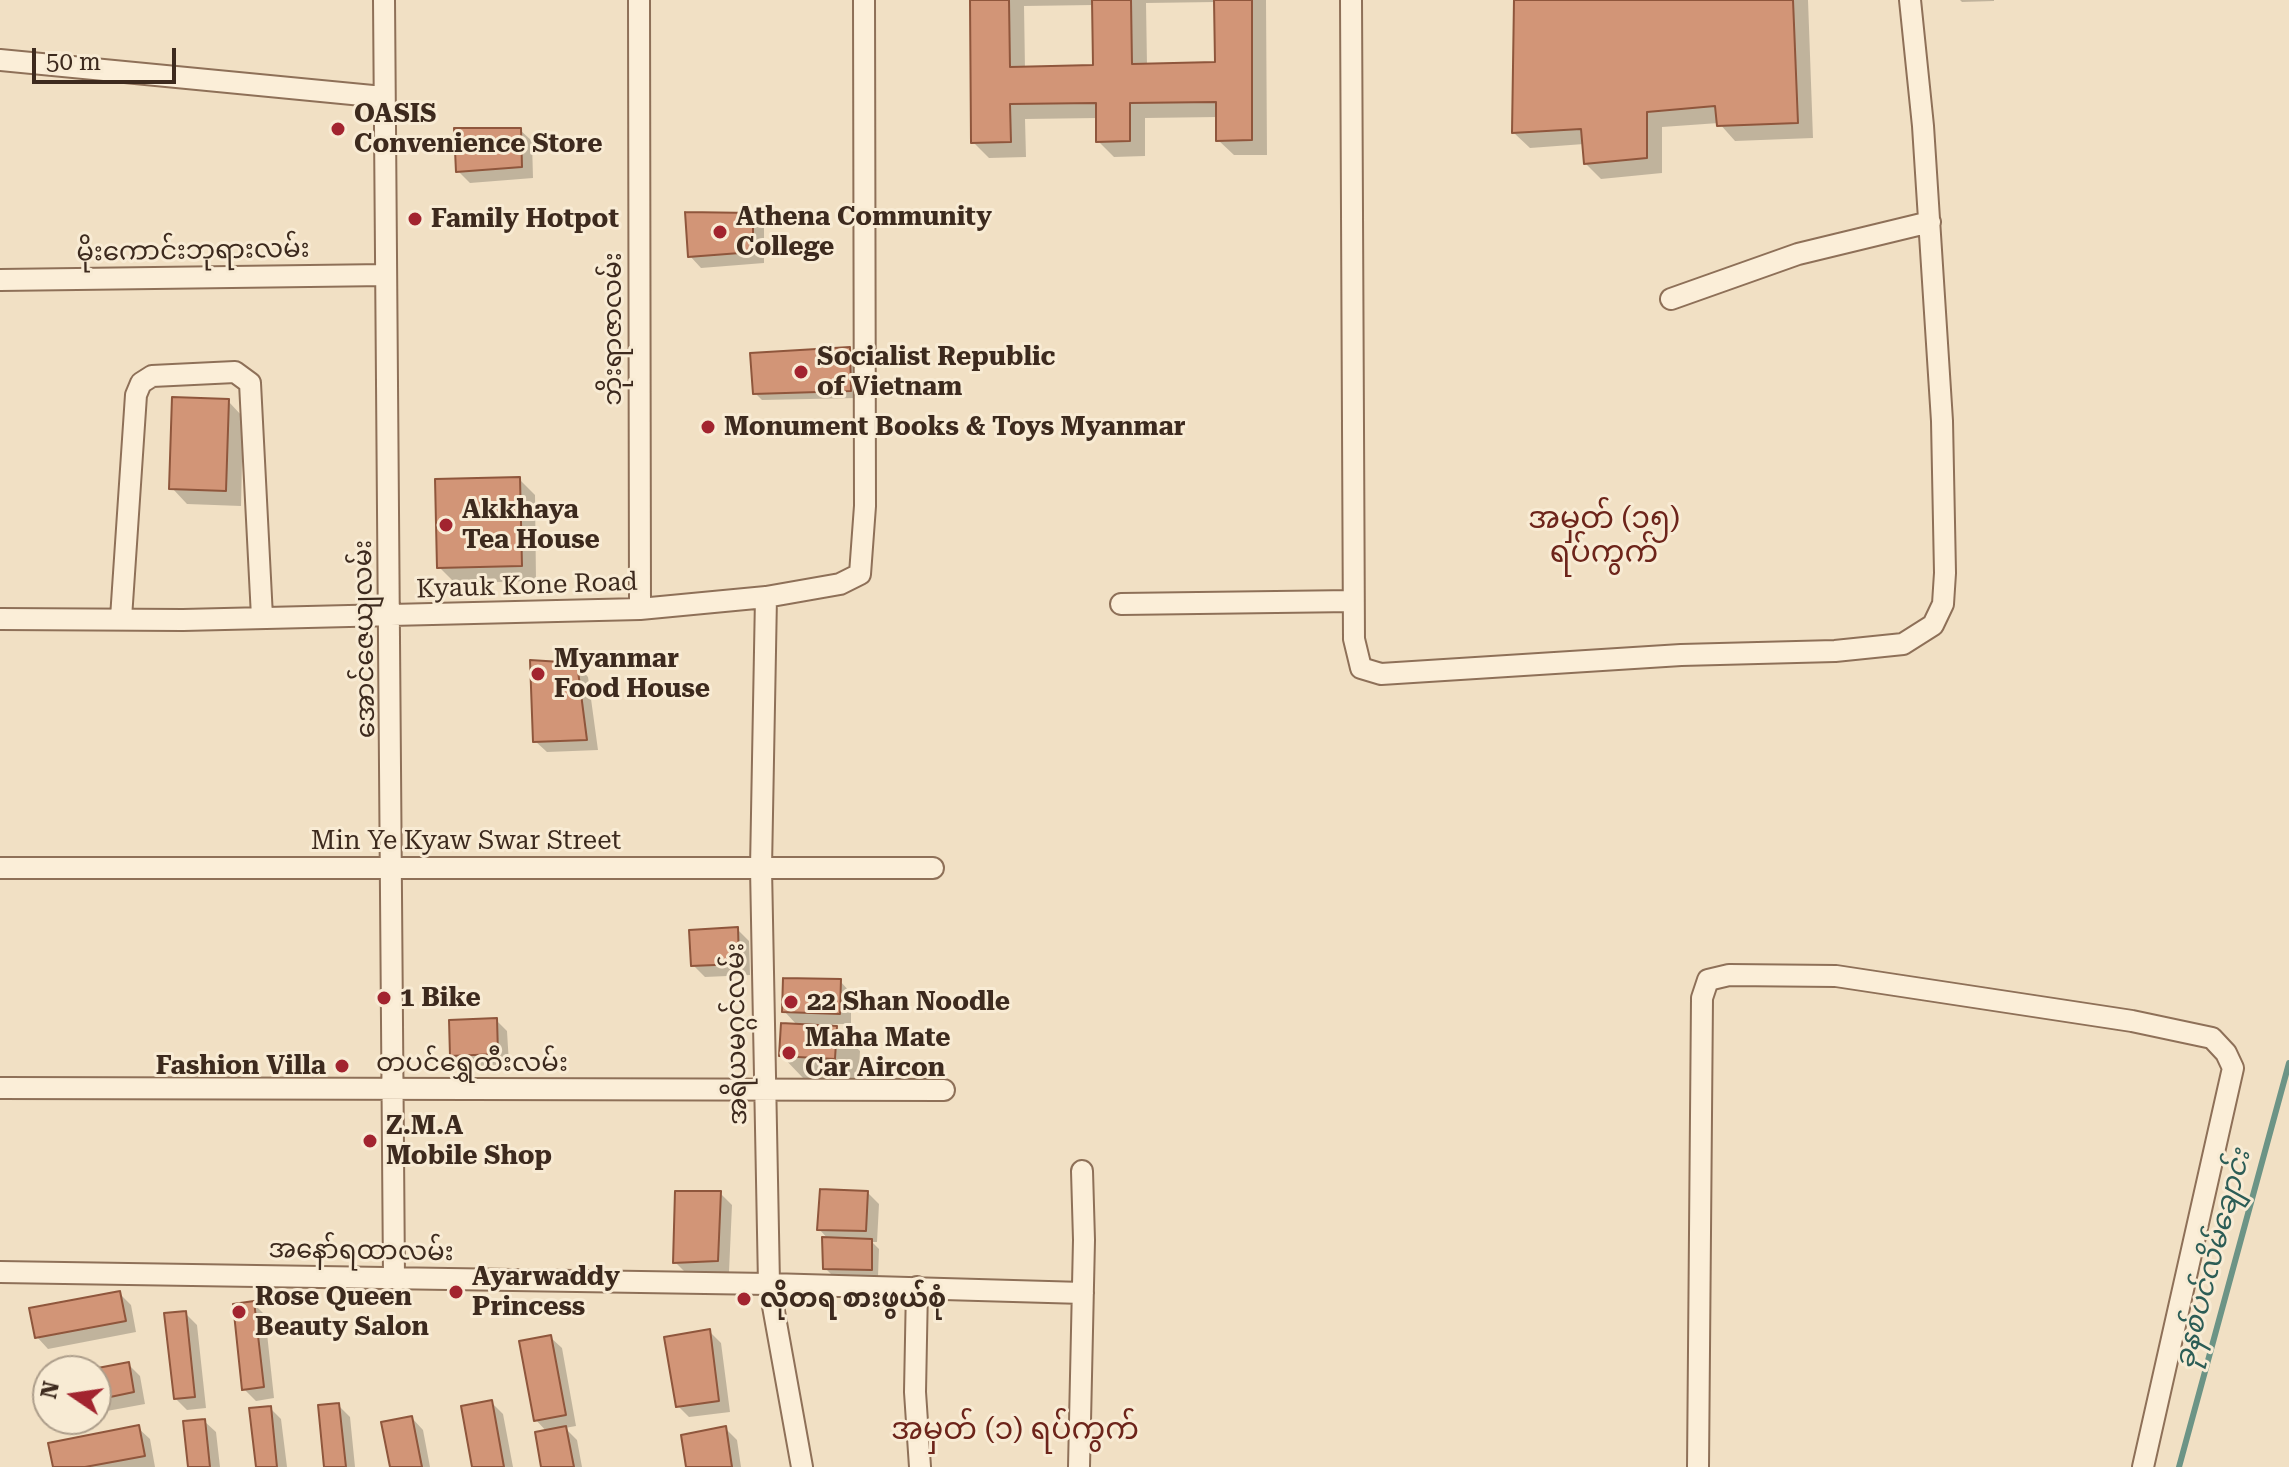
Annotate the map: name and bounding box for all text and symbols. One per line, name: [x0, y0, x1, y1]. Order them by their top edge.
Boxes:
scale bar: [36, 32, 180, 82]
text: 50 m: [46, 48, 101, 76]
place label: OASIS Convenience Store: [354, 98, 602, 160]
marker: OASIS Convenience Store: [329, 120, 347, 138]
place label: Athena Community College: [736, 201, 992, 262]
place label: Family Hotpot: [431, 203, 619, 235]
marker: Family Hotpot: [406, 210, 424, 228]
marker: Athena Community College: [711, 223, 729, 241]
street label: မိုးကောင်းဘုရားလမ်း: [76, 233, 310, 269]
street label: ဘိုးရာဇာလမ်း: [597, 252, 629, 406]
place label: Socialist Republic of Vietnam: [817, 341, 1056, 402]
marker: Socialist Republic of Vietnam: [792, 363, 810, 381]
place label: Monument Books & Toys Myanmar: [724, 411, 1186, 443]
marker: Monument Books & Toys Myanmar: [699, 418, 717, 436]
place label: Akkhaya Tea House: [462, 494, 600, 556]
district label: အမှတ် (၁၅) ရပ်ကွက်: [1528, 501, 1680, 572]
marker: Akkhaya Tea House: [437, 516, 455, 534]
street label: အောင်ဇေယျလမ်း: [348, 540, 382, 738]
street label: Kyauk Kone Road: [416, 567, 638, 605]
place label: Myanmar Food House: [554, 643, 710, 704]
marker: Myanmar Food House: [529, 665, 547, 683]
street label: Min Ye Kyaw Swar Street: [311, 825, 621, 857]
street label: အရိယမဂ္ဂင်လမ်း: [720, 942, 754, 1126]
place label: 1 Bike: [400, 982, 481, 1014]
place label: 22 Shan Noodle: [807, 986, 1010, 1018]
marker: 1 Bike: [375, 989, 393, 1007]
marker: 22 Shan Noodle: [782, 993, 800, 1011]
place label: Maha Mate Car Aircon: [805, 1022, 950, 1084]
marker: Maha Mate Car Aircon: [780, 1044, 798, 1062]
street label: တပင်ရွှေထီးလမ်း: [376, 1047, 568, 1079]
place label: Fashion Villa: [156, 1050, 326, 1082]
marker: Fashion Villa: [333, 1057, 351, 1075]
place label: Z.M.A Mobile Shop: [386, 1110, 552, 1172]
marker: Z.M.A Mobile Shop: [361, 1132, 379, 1150]
water label: ခုနစ်ပင်လိမ်ချောင်း: [2168, 1146, 2258, 1372]
street label: အနော်ရထာလမ်း: [268, 1234, 454, 1268]
place label: Ayarwaddy Princess: [472, 1261, 620, 1322]
place label: Rose Queen Beauty Salon: [255, 1281, 429, 1342]
marker: Ayarwaddy Princess: [447, 1283, 465, 1301]
place label: လိုတရ စားဖွယ်စုံ: [760, 1283, 946, 1315]
marker: လိုတရ စားဖွယ်စုံ: [735, 1290, 753, 1308]
marker: Rose Queen Beauty Salon: [230, 1303, 248, 1321]
north arrow: [32, 1355, 112, 1435]
text: N: [36, 1379, 64, 1401]
district label: အမှတ် (၁) ရပ်ကွက်: [891, 1412, 1139, 1448]

